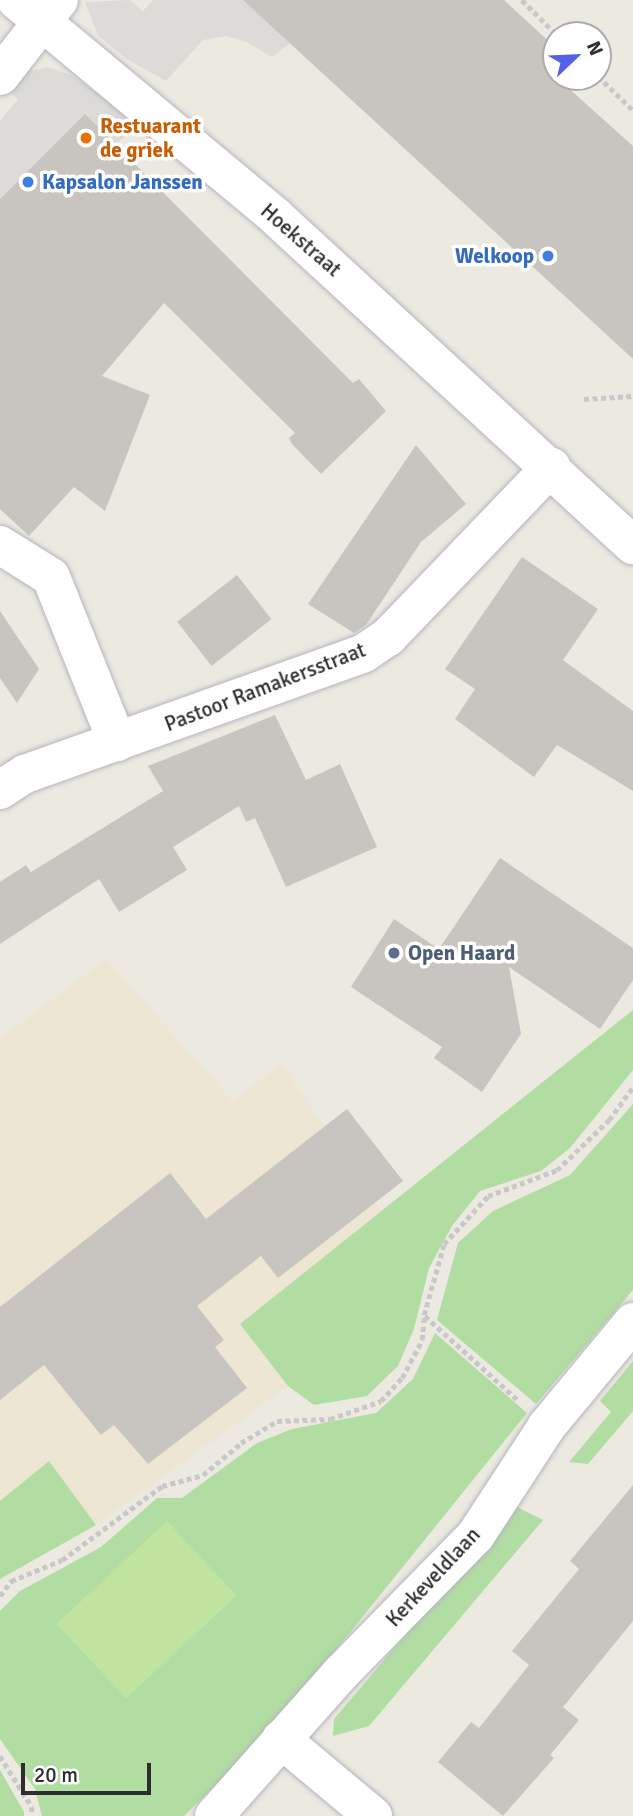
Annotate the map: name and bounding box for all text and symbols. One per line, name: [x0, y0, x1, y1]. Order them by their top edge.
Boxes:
north arrow: [542, 21, 612, 91]
text: N: [581, 38, 608, 59]
place label: Restuarant de griek: [100, 113, 201, 163]
marker: Restuarant de griek: [78, 130, 94, 146]
place label: Kapsalon Janssen: [42, 169, 203, 195]
marker: Kapsalon Janssen: [20, 174, 36, 190]
street label: Hoekstraat: [256, 198, 346, 282]
place label: Welkoop: [455, 243, 534, 269]
marker: Welkoop: [540, 248, 556, 264]
street label: Pastoor Ramakersstraat: [161, 637, 369, 737]
place label: Open Haard: [408, 940, 515, 966]
marker: Open Haard: [386, 945, 402, 961]
street label: Kerkeveldlaan: [381, 1522, 485, 1632]
scale bar: [24, 1750, 154, 1794]
text: 20 m: [34, 1762, 78, 1788]

